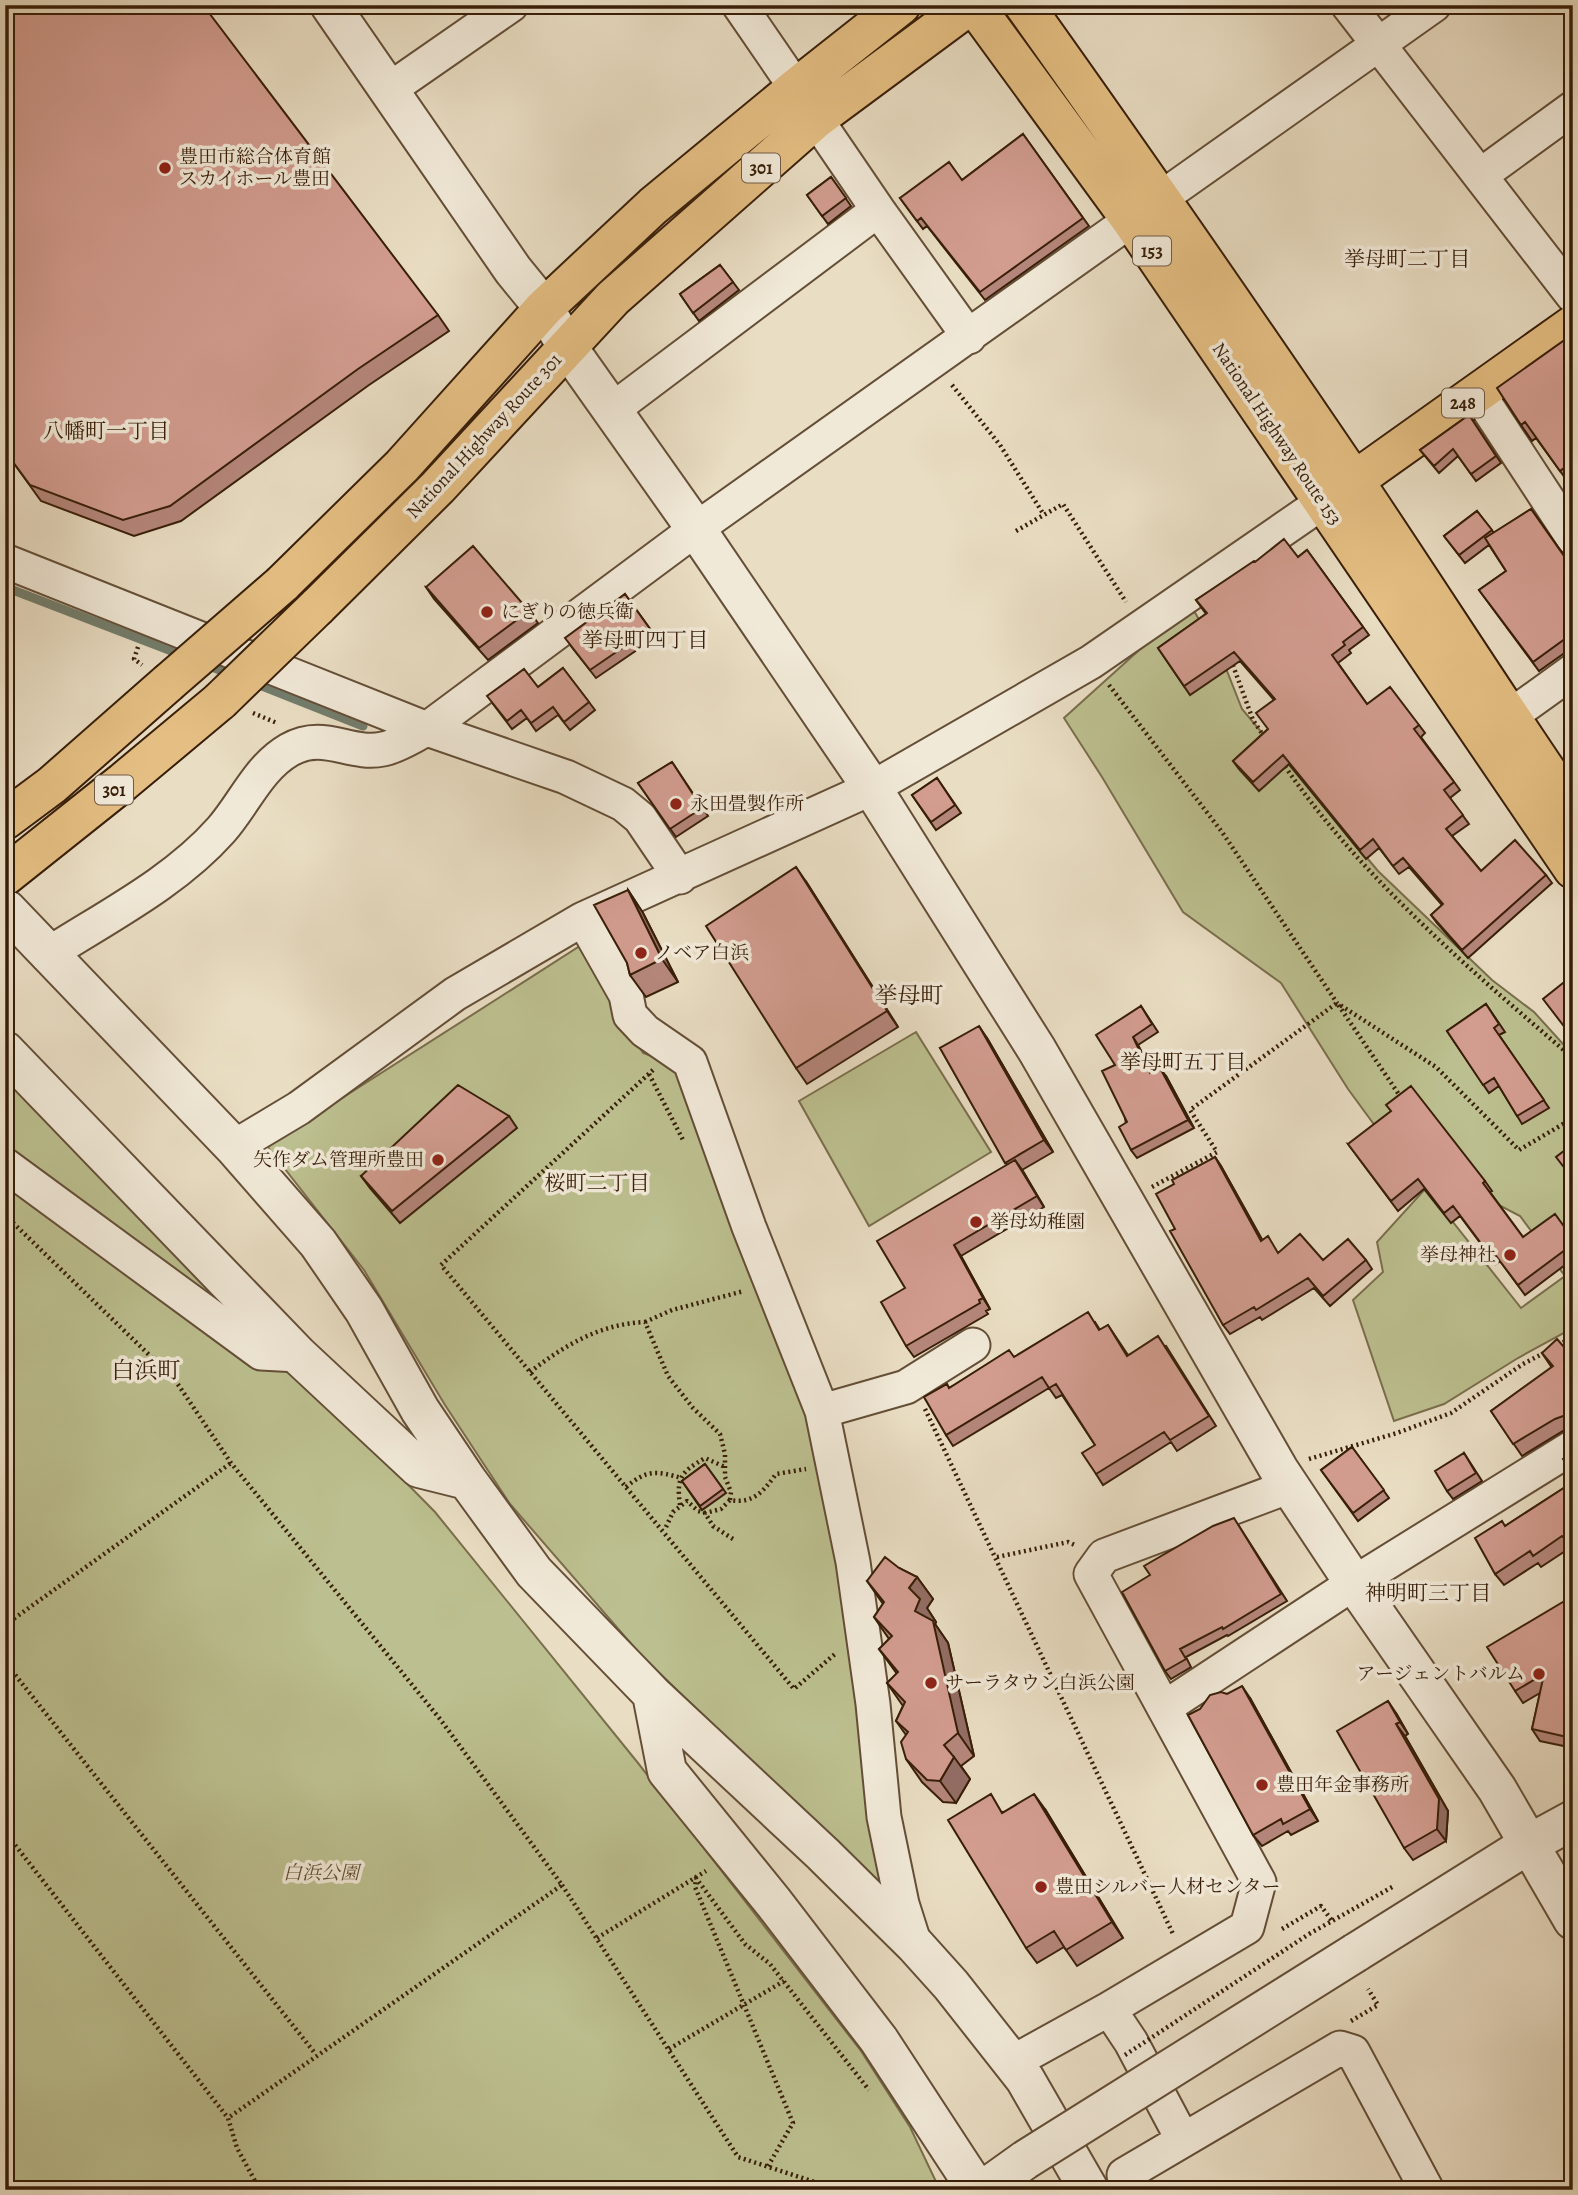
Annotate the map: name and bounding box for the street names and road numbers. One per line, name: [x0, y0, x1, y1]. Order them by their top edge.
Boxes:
road number: 301: [742, 154, 780, 182]
road number: 153: [1133, 236, 1171, 265]
street label: National Highway Route 153: [1206, 337, 1348, 531]
street label: National Highway Route 301: [400, 347, 568, 524]
road number: 248: [1442, 388, 1484, 418]
road number: 301: [95, 776, 133, 804]

